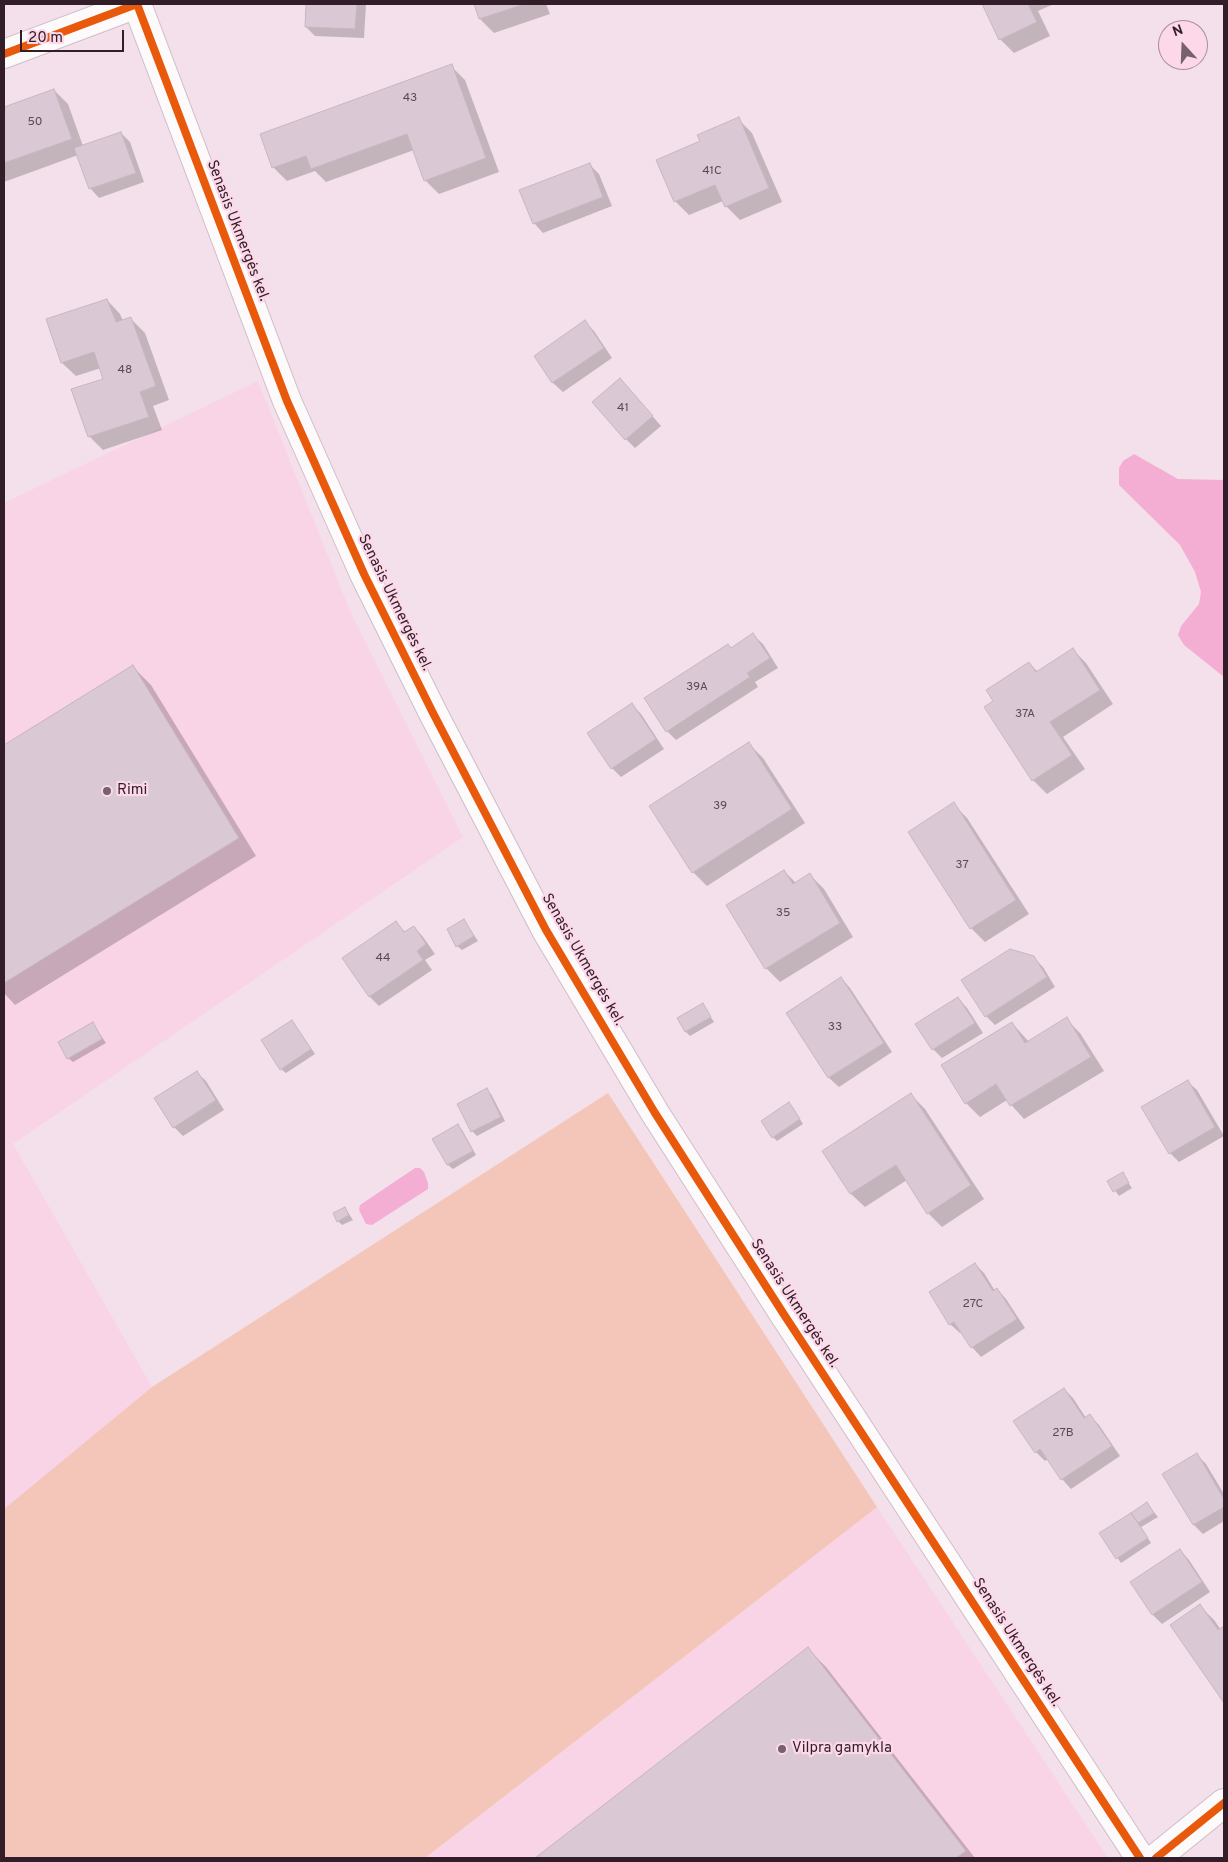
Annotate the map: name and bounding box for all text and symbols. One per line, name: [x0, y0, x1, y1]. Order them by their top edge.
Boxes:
scale bar: [22, 20, 126, 52]
north arrow: [1158, 20, 1208, 70]
text: N: [1170, 22, 1186, 41]
text: 20 m: [28, 29, 63, 48]
house number: 43: [403, 92, 417, 106]
house number: 50: [27, 116, 43, 130]
street label: Senasis Ukmergės kel.: [202, 158, 272, 304]
house number: 41C: [702, 165, 722, 179]
house number: 48: [118, 364, 132, 378]
house number: 41: [617, 402, 629, 416]
street label: Senasis Ukmergės kel.: [353, 532, 435, 674]
house number: 39A: [686, 681, 708, 695]
house number: 37A: [1015, 708, 1035, 722]
place label: Rimi: [117, 782, 147, 800]
marker: Rimi: [101, 785, 113, 797]
house number: 39: [713, 800, 727, 814]
house number: 37: [955, 859, 969, 873]
street label: Senasis Ukmergės kel.: [537, 891, 627, 1029]
house number: 35: [776, 907, 790, 921]
house number: 44: [376, 952, 390, 966]
house number: 33: [828, 1021, 842, 1035]
street label: Senasis Ukmergės kel.: [746, 1236, 842, 1372]
house number: 27C: [963, 1298, 983, 1312]
house number: 27B: [1052, 1427, 1074, 1441]
street label: Senasis Ukmergės kel.: [968, 1575, 1064, 1711]
place label: Vilpra gamykla: [792, 1740, 892, 1758]
marker: Vilpra gamykla: [776, 1743, 788, 1755]

